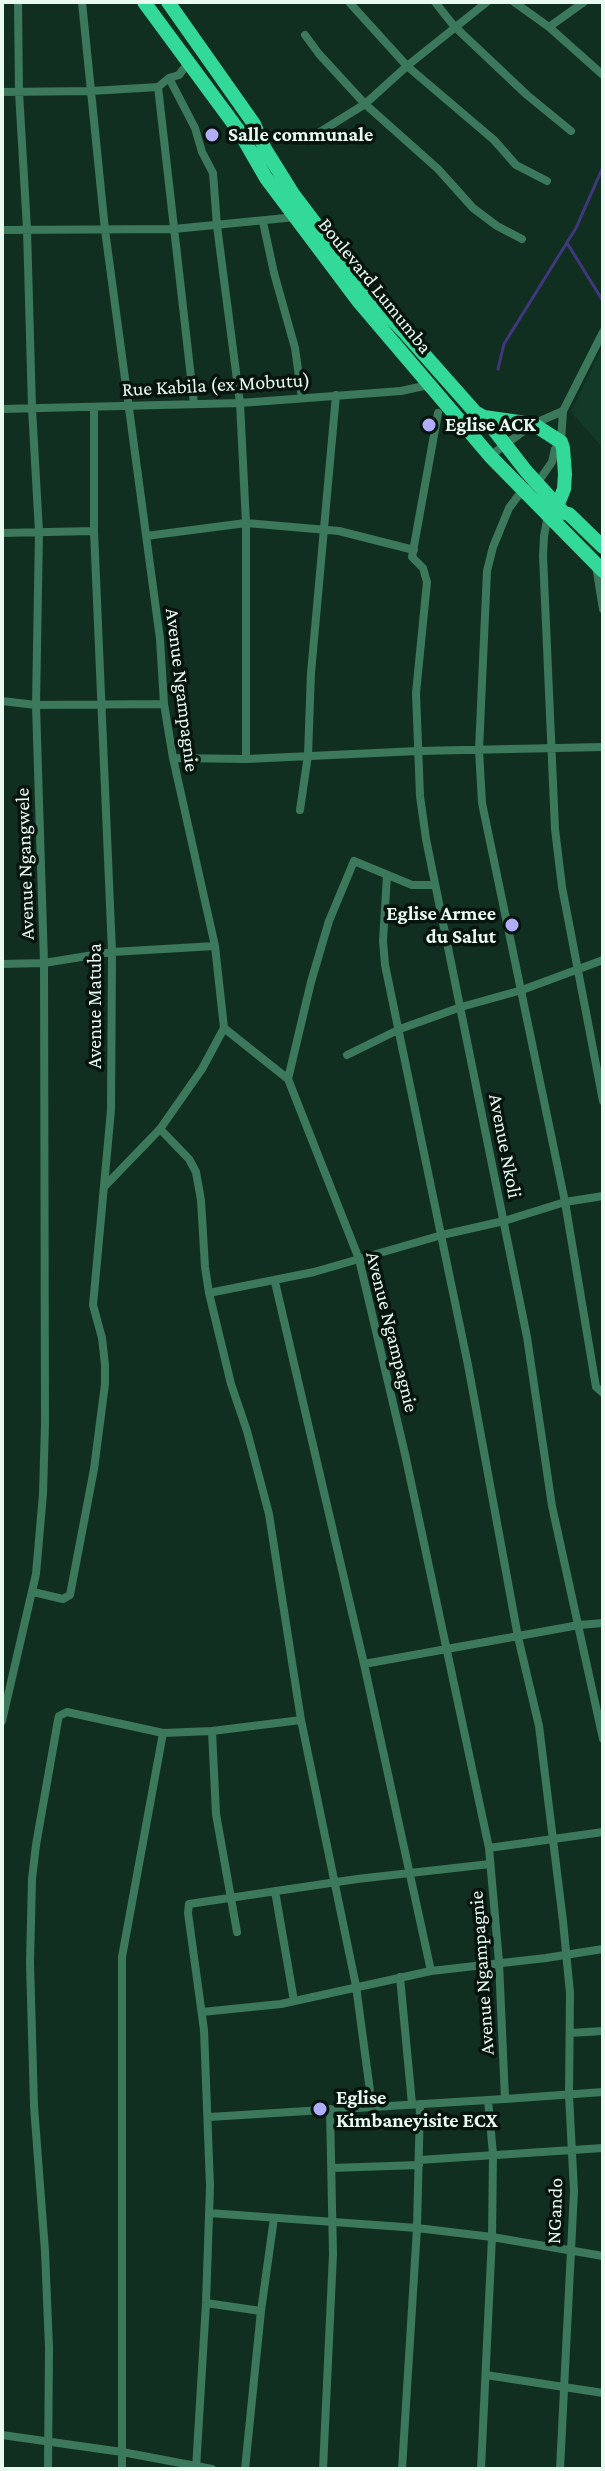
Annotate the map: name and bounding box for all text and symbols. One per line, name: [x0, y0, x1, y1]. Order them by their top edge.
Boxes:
place label: Salle communale: [228, 123, 373, 147]
marker: Salle communale: [203, 126, 221, 144]
street label: Boulevard Lumumba: [313, 213, 437, 359]
street label: Rue Kabila (ex Mobutu): [121, 368, 311, 402]
place label: Eglise ACK: [445, 413, 536, 437]
marker: Eglise ACK: [420, 416, 438, 434]
street label: Avenue Ngampagnie: [160, 607, 204, 773]
street label: Avenue Ngangwele: [10, 788, 40, 940]
place label: Eglise Armee du Salut: [386, 902, 496, 949]
marker: Eglise Armee du Salut: [503, 916, 521, 934]
street label: Avenue Matuba: [83, 943, 107, 1069]
street label: Avenue Nkoli: [483, 1092, 527, 1200]
street label: Avenue Ngampagnie: [360, 1249, 424, 1415]
street label: Avenue Ngampagnie: [464, 1890, 500, 2056]
place label: Eglise Kimbaneyisite ECX: [336, 2086, 498, 2133]
marker: Eglise Kimbaneyisite ECX: [311, 2100, 329, 2118]
street label: NGando: [542, 2177, 568, 2245]

